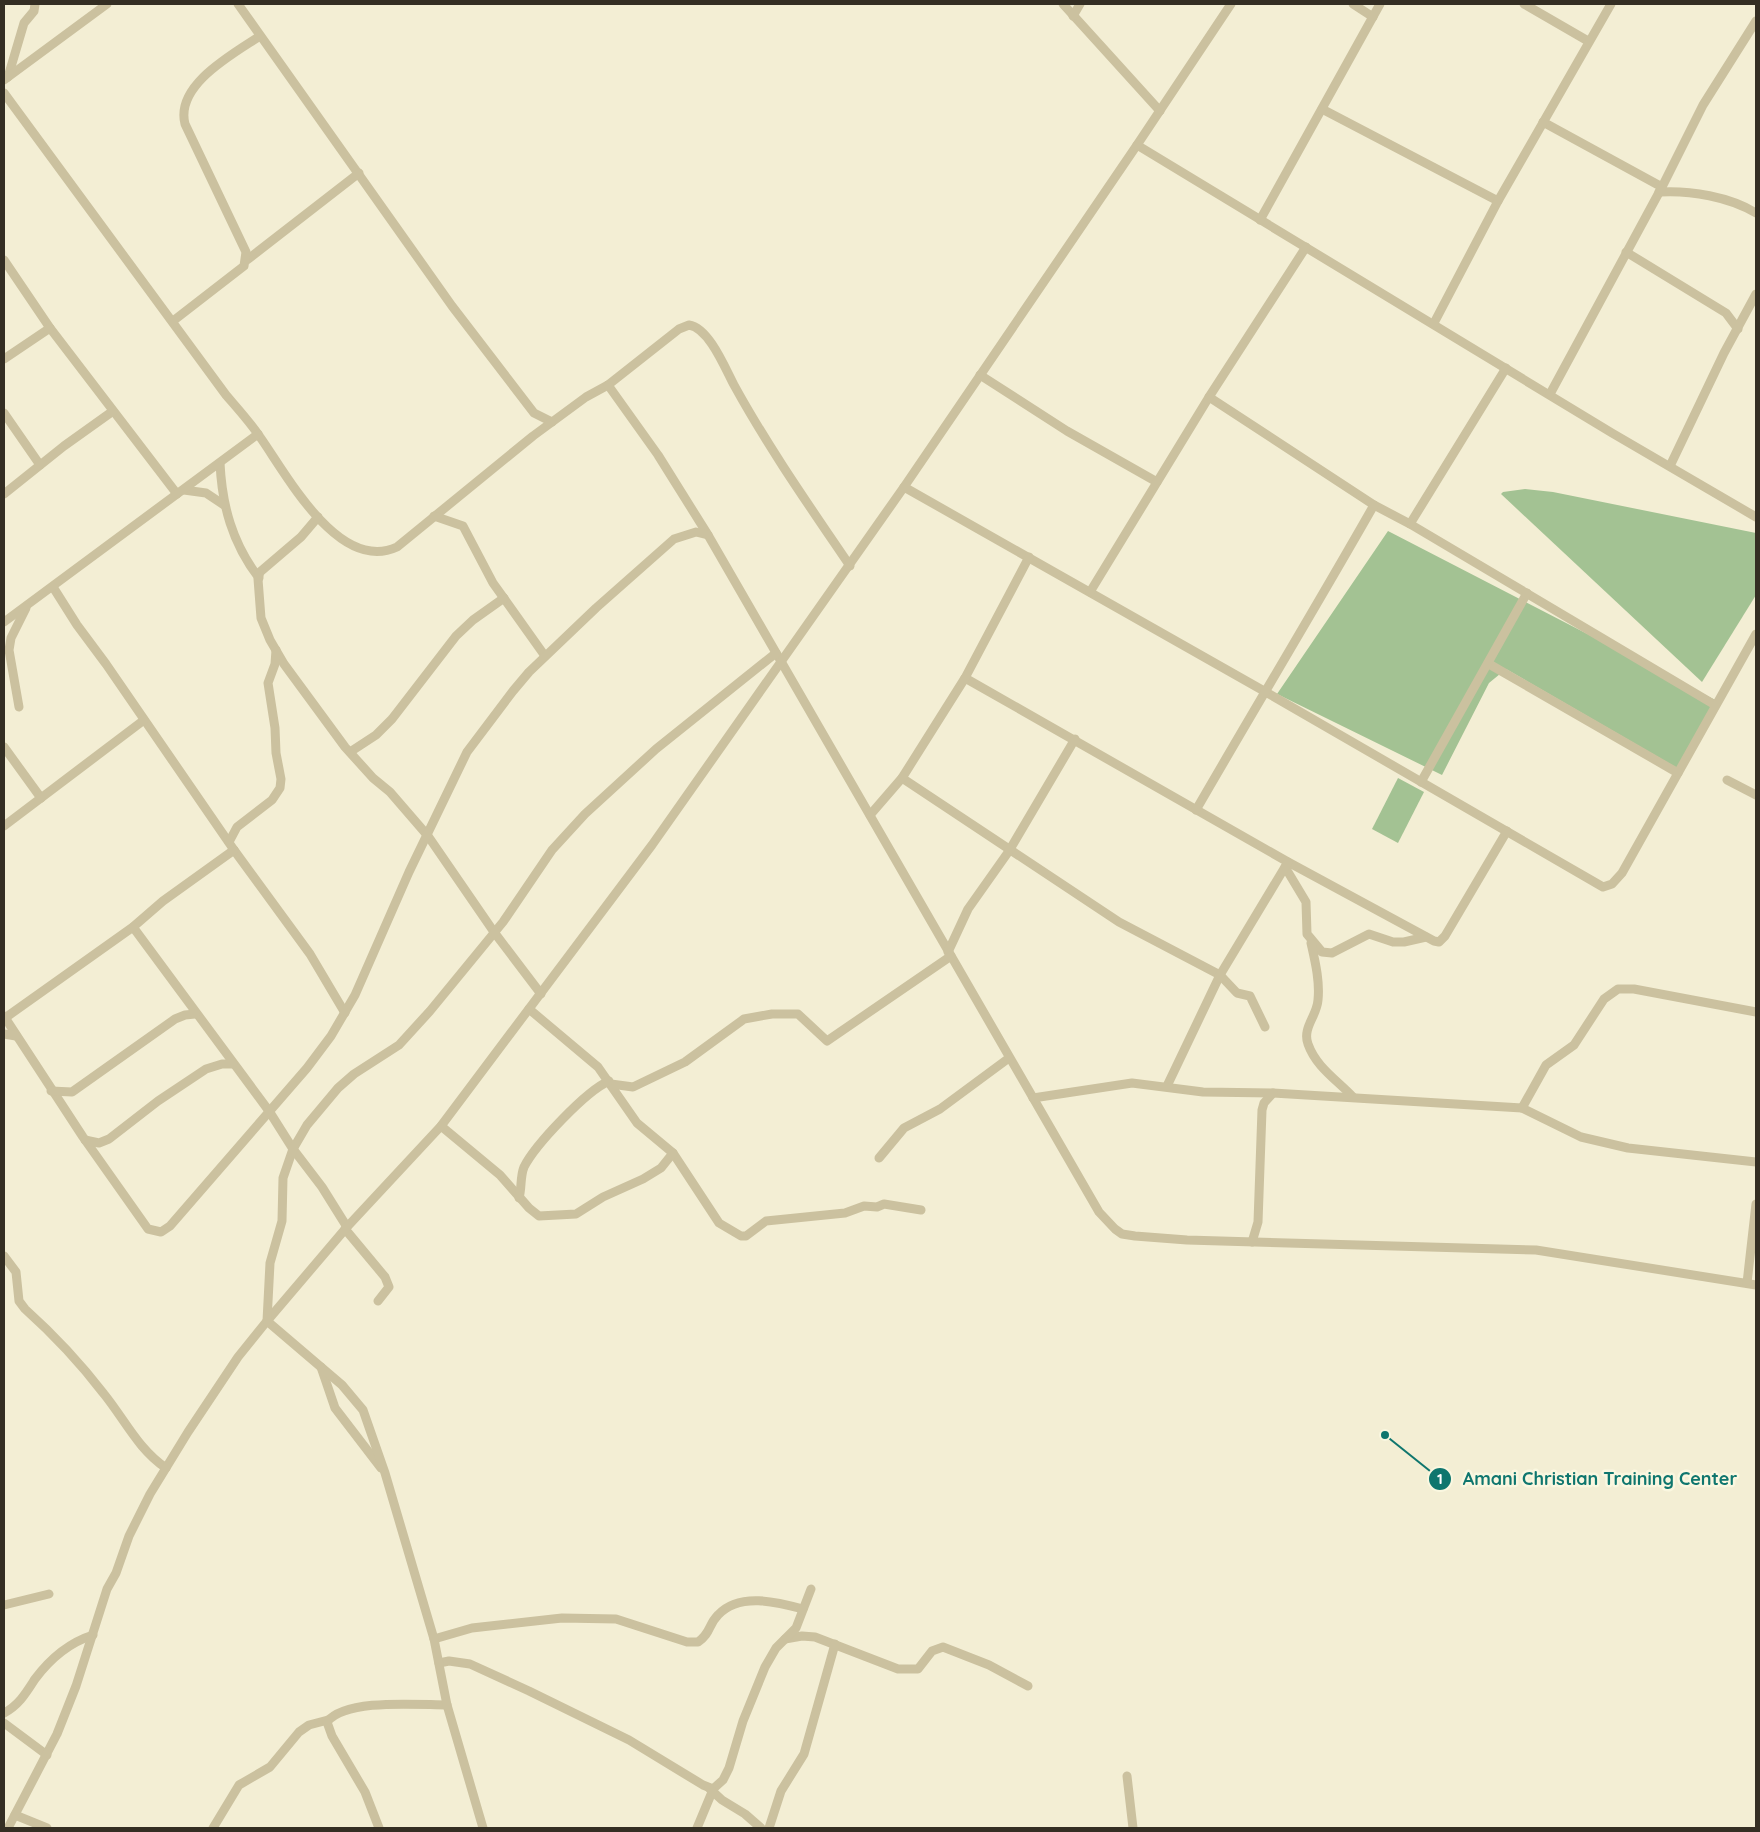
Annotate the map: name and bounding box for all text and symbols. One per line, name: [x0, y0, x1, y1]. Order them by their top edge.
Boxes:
callout: Amani Christian Training Center: [1428, 1463, 1748, 1496]
text: Amani Christian Training Center: [1463, 1467, 1737, 1490]
text: 1: [1437, 1469, 1443, 1488]

